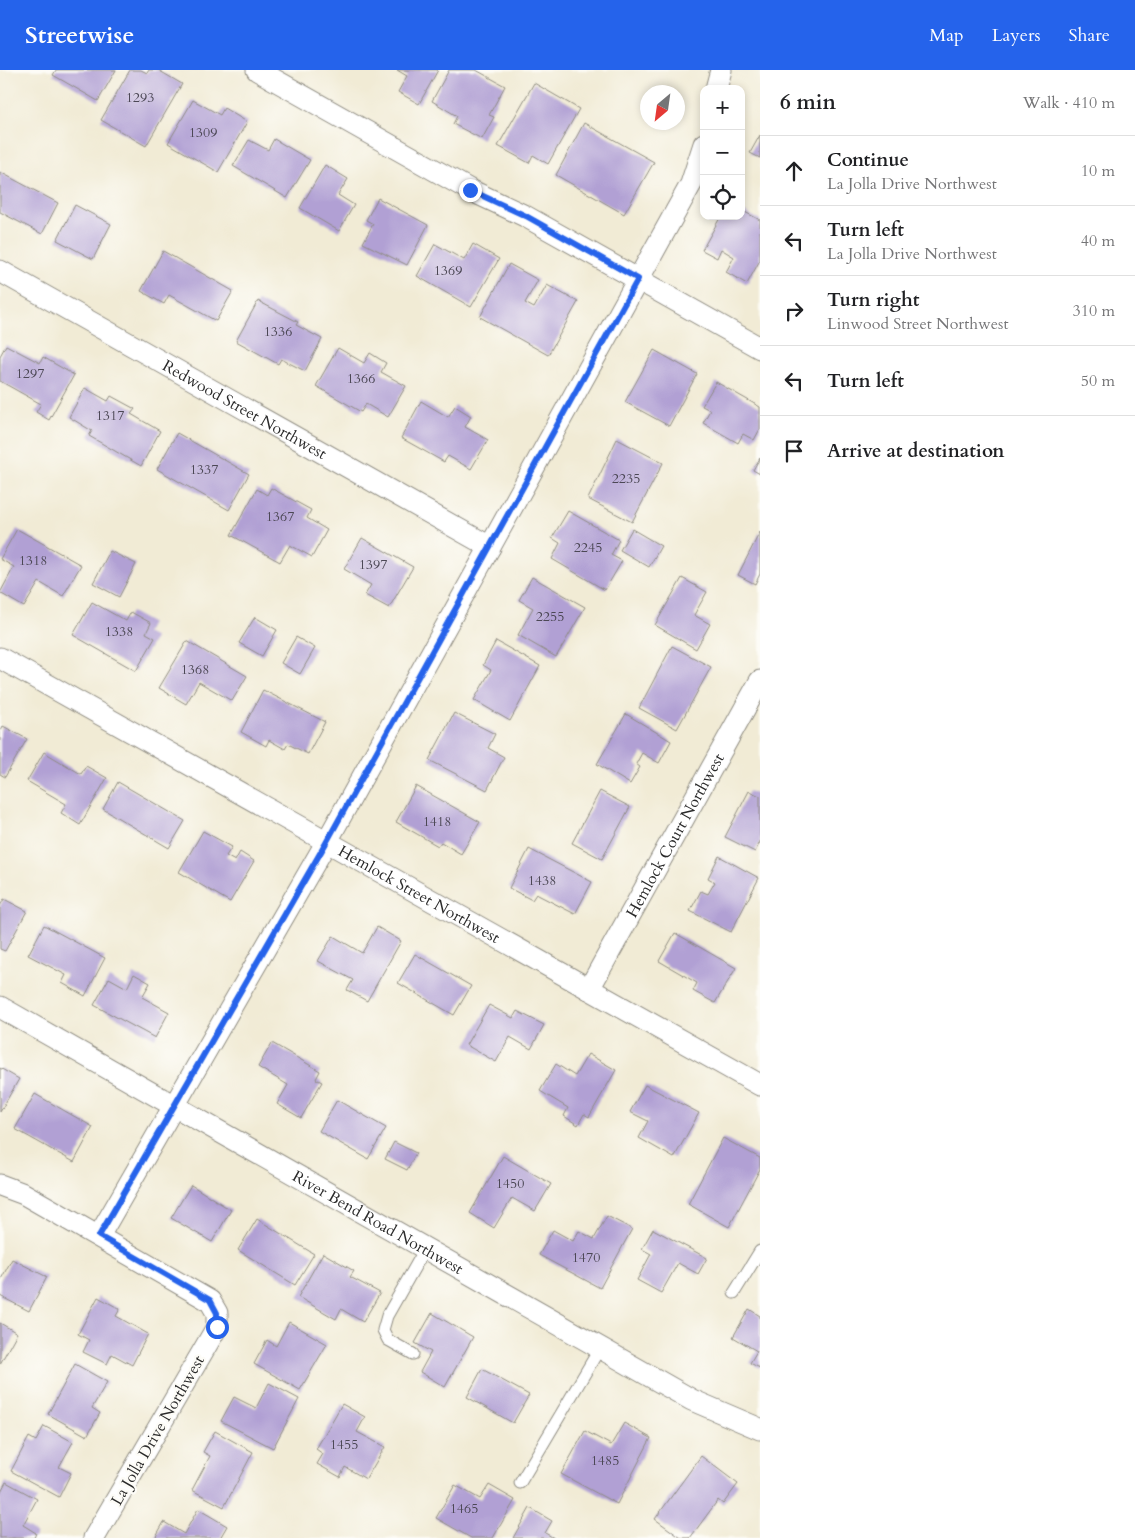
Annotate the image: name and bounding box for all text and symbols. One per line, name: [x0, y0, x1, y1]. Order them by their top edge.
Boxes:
text: Streetwise: [25, 19, 134, 52]
text: Map: [929, 23, 964, 48]
text: Layers: [992, 23, 1041, 48]
text: Share: [1069, 23, 1110, 48]
north arrow: [640, 85, 685, 130]
map controls: [700, 85, 745, 220]
button: +: [700, 85, 745, 130]
house number: 1293: [126, 88, 154, 107]
text: 6 min: [780, 88, 836, 117]
text: Walk · 410 m: [1023, 92, 1115, 114]
house number: 1309: [189, 123, 217, 142]
button: −: [700, 130, 745, 175]
text: Continue: [827, 147, 909, 173]
icon: ahead: [780, 157, 808, 185]
text: 10 m: [1081, 160, 1115, 182]
text: La Jolla Drive Northwest: [827, 173, 997, 195]
button: locate: [700, 175, 745, 220]
route end: [459, 179, 482, 202]
text: Turn left: [827, 217, 904, 243]
icon: left: [780, 227, 808, 255]
text: 40 m: [1081, 230, 1115, 252]
text: La Jolla Drive Northwest: [827, 243, 997, 265]
house number: 1369: [434, 261, 462, 280]
text: Turn right: [827, 287, 919, 313]
icon: right: [780, 297, 808, 325]
text: 310 m: [1073, 300, 1115, 322]
text: Linwood Street Northwest: [827, 313, 1008, 335]
house number: 1336: [264, 322, 292, 341]
street label: Redwood Street Northwest: [158, 355, 330, 465]
house number: 1297: [16, 364, 44, 383]
icon: left: [780, 367, 808, 395]
text: Turn left: [827, 368, 904, 394]
house number: 1366: [347, 369, 375, 388]
text: 50 m: [1081, 370, 1115, 392]
house number: 1317: [96, 406, 124, 425]
icon: arrive: [780, 437, 808, 465]
text: Arrive at destination: [827, 438, 1004, 464]
house number: 1337: [190, 460, 218, 479]
house number: 2235: [612, 469, 640, 488]
house number: 1367: [266, 507, 294, 526]
house number: 2245: [574, 538, 602, 557]
house number: 1318: [19, 551, 47, 570]
house number: 1397: [359, 555, 387, 574]
house number: 2255: [536, 607, 564, 626]
house number: 1338: [105, 622, 133, 641]
house number: 1368: [181, 660, 209, 679]
street label: Hemlock Court Northwest: [621, 750, 730, 922]
house number: 1418: [423, 812, 451, 831]
street label: Hemlock Street Northwest: [334, 840, 504, 949]
house number: 1438: [528, 871, 556, 890]
street label: River Bend Road Northwest: [288, 1165, 467, 1280]
house number: 1450: [496, 1174, 524, 1193]
house number: 1470: [572, 1248, 600, 1267]
route start: [206, 1316, 229, 1339]
street label: La Jolla Drive Northwest: [106, 1351, 210, 1510]
house number: 1455: [330, 1435, 358, 1454]
house number: 1485: [591, 1451, 619, 1470]
house number: 1465: [450, 1499, 478, 1518]

